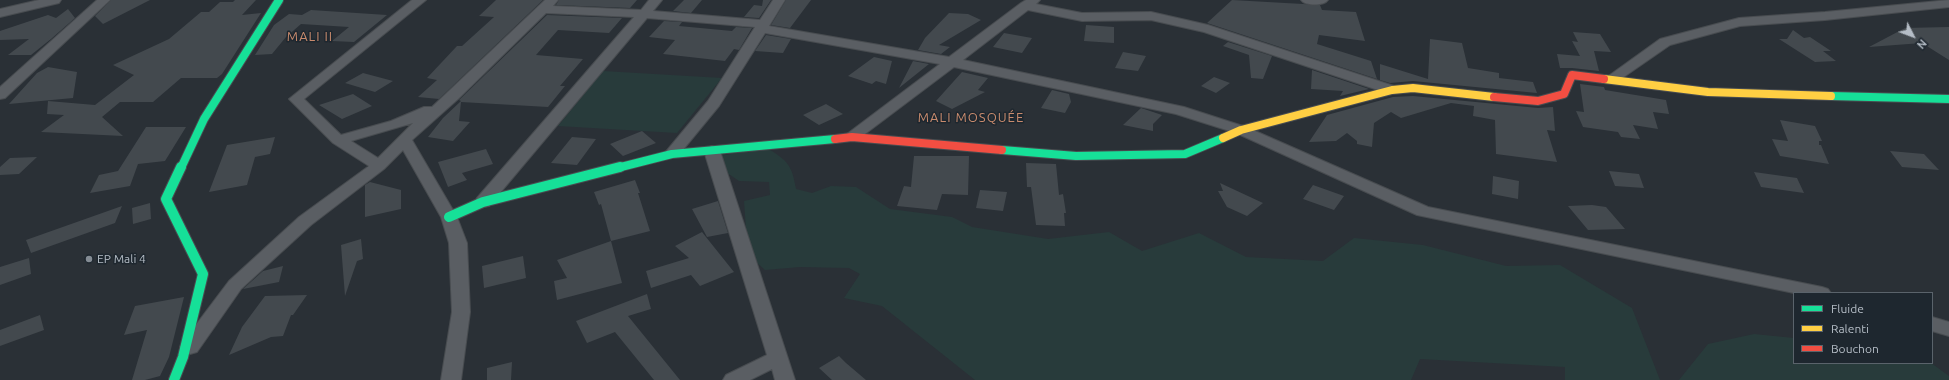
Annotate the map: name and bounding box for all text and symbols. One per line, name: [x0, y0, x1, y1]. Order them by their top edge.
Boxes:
north arrow: [1893, 16, 1933, 56]
district label: MALI II: [287, 29, 333, 45]
text: N: [1915, 37, 1929, 51]
district label: MALI MOSQUÉE: [918, 110, 1024, 126]
place label: EP Mali 4: [97, 252, 146, 266]
marker: EP Mali 4: [84, 254, 94, 264]
legend: [1793, 292, 1933, 364]
text: Fluide: [1831, 302, 1864, 315]
text: Ralenti: [1831, 322, 1869, 335]
text: Bouchon: [1831, 342, 1879, 355]

